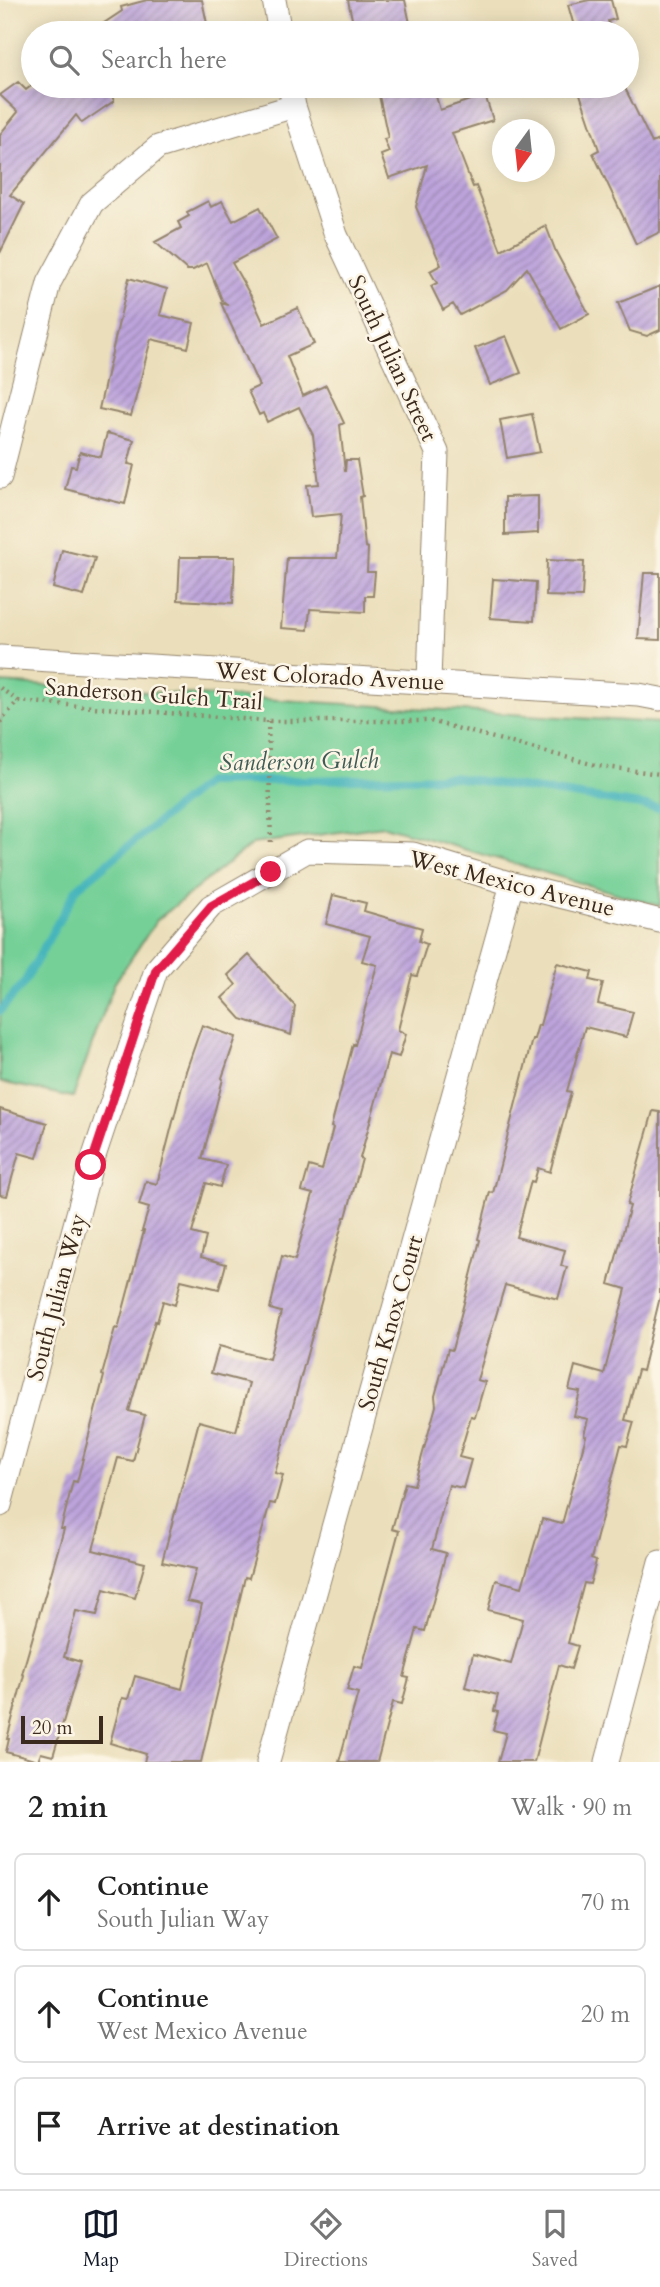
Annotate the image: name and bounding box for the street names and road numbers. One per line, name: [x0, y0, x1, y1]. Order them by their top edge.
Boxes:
street label: South Julian Street: [340, 270, 445, 446]
street label: West Colorado Avenue: [214, 655, 445, 698]
street label: Sanderson Gulch Trail: [44, 671, 264, 718]
street label: West Mexico Avenue: [405, 843, 618, 924]
street label: South Julian Way: [19, 1210, 94, 1384]
street label: South Knox Court: [351, 1232, 430, 1414]

